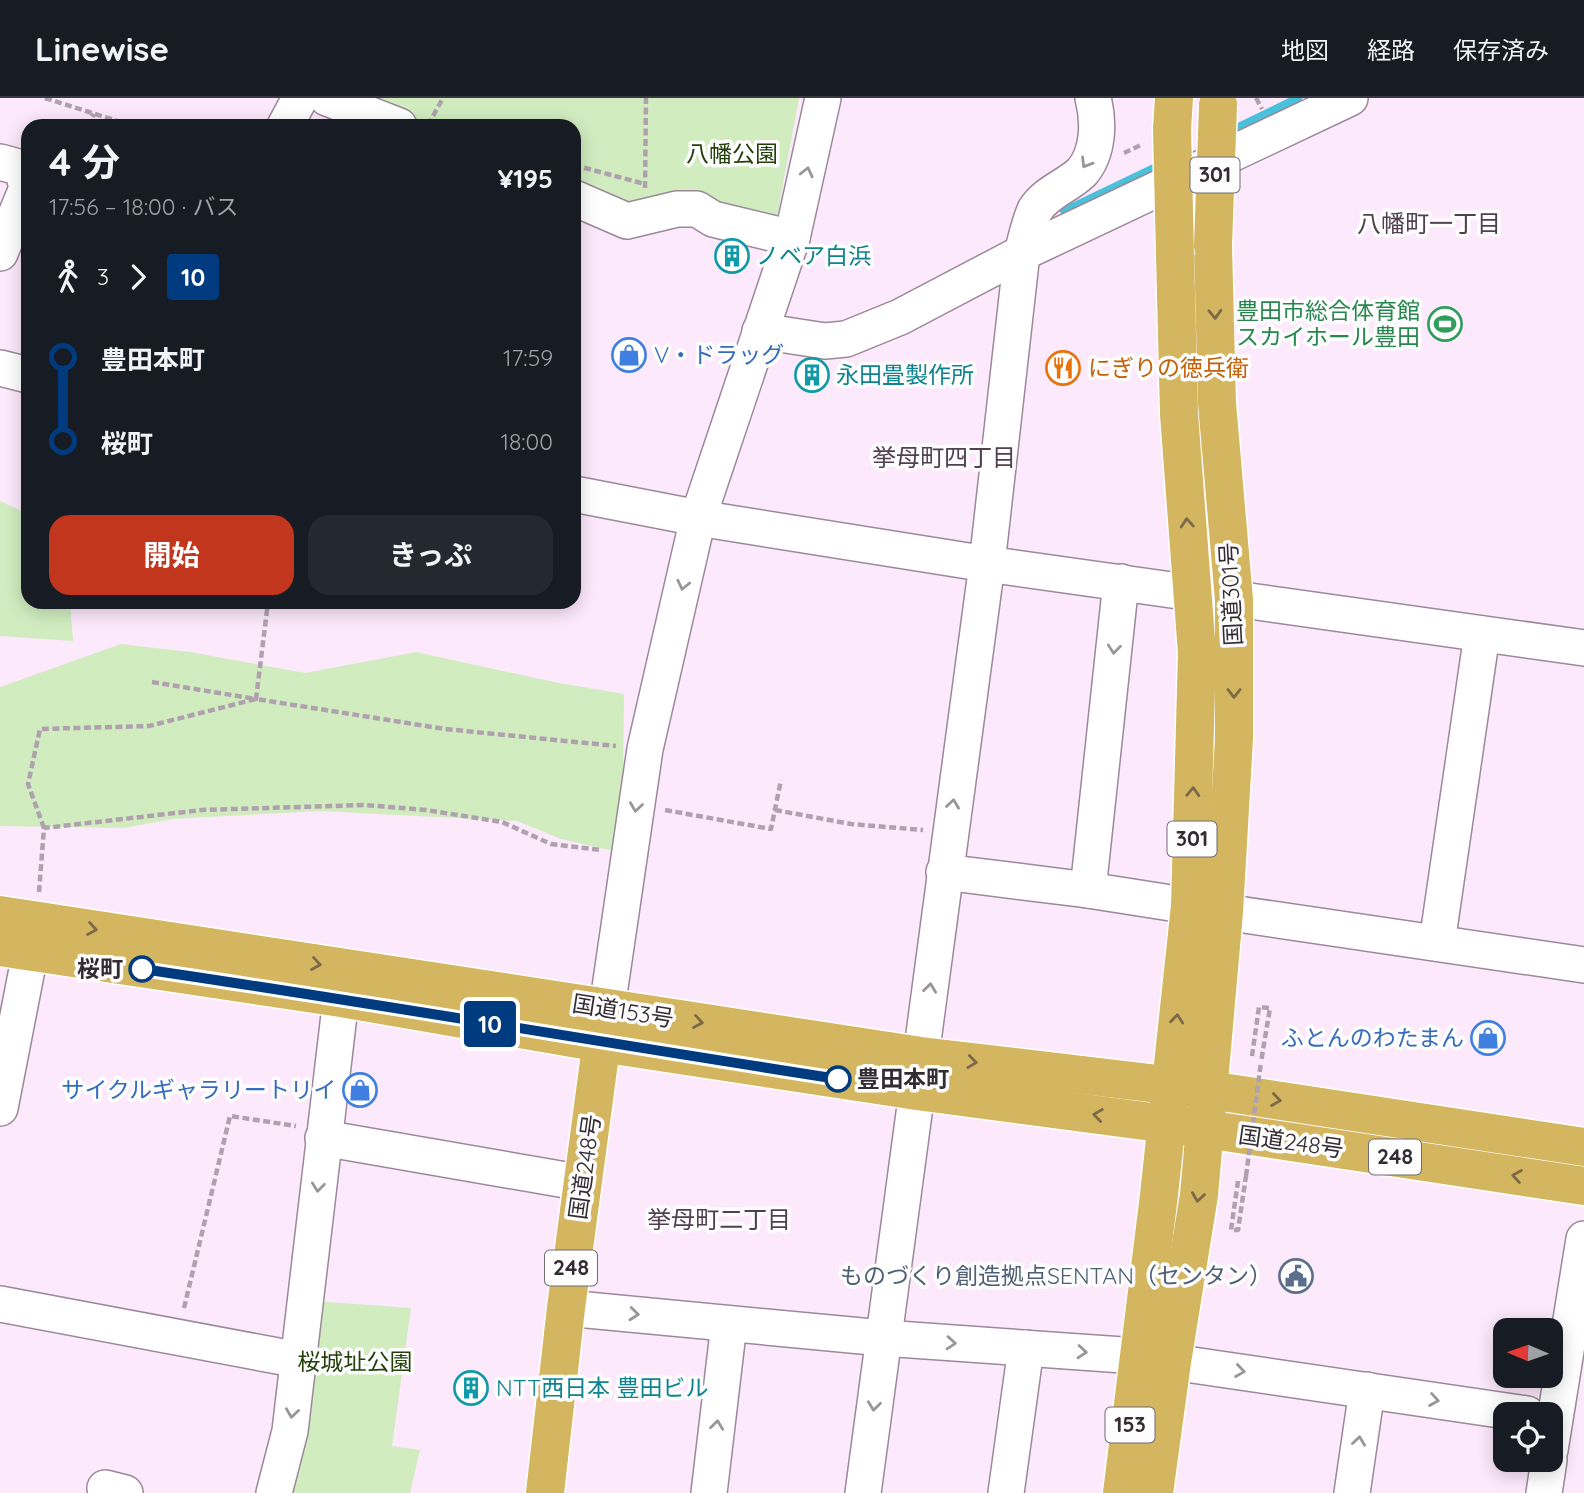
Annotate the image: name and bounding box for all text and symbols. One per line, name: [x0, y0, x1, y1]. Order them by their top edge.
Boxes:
text: Linewise: [35, 28, 169, 69]
text: 地図: [1281, 35, 1329, 65]
text: 経路: [1367, 35, 1415, 65]
text: 保存済み: [1453, 35, 1549, 65]
text: 4 分: [49, 138, 120, 186]
park label: 八幡公園: [686, 139, 778, 168]
one-way arrow: [1081, 155, 1094, 168]
road number: 301: [1190, 158, 1240, 192]
text: ¥195: [498, 162, 553, 195]
one-way arrow: [799, 166, 813, 178]
text: 17:56 – 18:00 · バス: [49, 192, 238, 221]
district label: 八幡町一丁目: [1357, 208, 1501, 238]
building icon: ノベア白浜: [713, 237, 751, 275]
place label: ノベア白浜: [756, 241, 871, 270]
icon: walk: [49, 258, 87, 296]
icon: forward: [119, 258, 157, 296]
text: 3: [97, 262, 109, 291]
text: 10: [181, 262, 205, 292]
place label: 豊田市総合体育館 スカイホール豊田: [1236, 296, 1420, 351]
sports icon: 豊田市総合体育館 スカイホール豊田: [1426, 305, 1464, 343]
one-way arrow: [1207, 309, 1222, 320]
shop icon: V・ドラッグ: [610, 336, 648, 374]
place label: V・ドラッグ: [654, 340, 784, 369]
text: 豊田本町: [101, 343, 205, 376]
text: 17:59: [503, 343, 553, 372]
restaurant icon: にぎりの徳兵衛: [1044, 349, 1082, 387]
place label: にぎりの徳兵衛: [1088, 353, 1249, 382]
building icon: 永田畳製作所: [793, 356, 831, 394]
place label: 永田畳製作所: [836, 360, 974, 389]
text: 桜町: [101, 427, 153, 460]
text: 18:00: [500, 427, 553, 456]
district label: 挙母町四丁目: [872, 442, 1016, 472]
button: 開始: [49, 515, 294, 595]
button: きっぷ: [308, 515, 553, 595]
one-way arrow: [1180, 517, 1195, 528]
street label: 国道301号: [1213, 542, 1248, 646]
one-way arrow: [676, 579, 691, 591]
one-way arrow: [1106, 644, 1121, 655]
one-way arrow: [1226, 688, 1242, 699]
one-way arrow: [1185, 786, 1201, 797]
one-way arrow: [946, 798, 961, 810]
one-way arrow: [629, 801, 644, 813]
road number: 301: [1168, 822, 1216, 856]
one-way arrow: [86, 921, 98, 936]
place label: 桜町: [77, 954, 123, 983]
marker: 桜町: [129, 956, 155, 982]
one-way arrow: [311, 956, 322, 971]
one-way arrow: [923, 983, 938, 994]
street label: 国道153号: [570, 988, 676, 1033]
line badge: 10: [458, 1001, 522, 1047]
text: 10: [478, 1009, 502, 1039]
one-way arrow: [1170, 1013, 1185, 1024]
one-way arrow: [692, 1015, 704, 1030]
shop icon: ふとんのわたまん: [1469, 1019, 1507, 1057]
place label: ふとんのわたまん: [1281, 1023, 1464, 1052]
one-way arrow: [966, 1055, 978, 1070]
place label: 豊田本町: [857, 1064, 949, 1093]
marker: 豊田本町: [825, 1066, 851, 1092]
shop icon: サイクルギャラリートリイ: [341, 1071, 379, 1109]
place label: サイクルギャラリートリイ: [61, 1075, 336, 1104]
one-way arrow: [1270, 1092, 1282, 1107]
one-way arrow: [1092, 1108, 1104, 1123]
street label: 国道248号: [563, 1112, 606, 1221]
street label: 国道248号: [1237, 1120, 1346, 1163]
road number: 248: [1369, 1140, 1421, 1174]
one-way arrow: [1511, 1169, 1522, 1184]
one-way arrow: [310, 1182, 325, 1193]
one-way arrow: [1191, 1191, 1206, 1203]
district label: 挙母町二丁目: [647, 1204, 791, 1234]
road number: 248: [545, 1250, 597, 1286]
public building icon: ものづくり創造拠点SENTAN（センタン）: [1277, 1257, 1315, 1295]
place label: ものづくり創造拠点SENTAN（センタン）: [840, 1261, 1272, 1290]
one-way arrow: [628, 1307, 639, 1322]
north arrow: [1493, 1318, 1563, 1388]
map controls: [1493, 1318, 1563, 1472]
one-way arrow: [946, 1335, 957, 1350]
one-way arrow: [1076, 1344, 1087, 1359]
park label: 桜城址公園: [298, 1347, 413, 1376]
one-way arrow: [1234, 1364, 1245, 1379]
building icon: NTT西日本 豊田ビル: [452, 1369, 490, 1407]
place label: NTT西日本 豊田ビル: [496, 1373, 709, 1402]
one-way arrow: [1429, 1392, 1440, 1407]
one-way arrow: [867, 1400, 882, 1412]
button: locate: [1493, 1402, 1563, 1472]
one-way arrow: [285, 1408, 300, 1419]
road number: 153: [1106, 1408, 1154, 1442]
one-way arrow: [709, 1419, 724, 1431]
one-way arrow: [1352, 1435, 1367, 1447]

